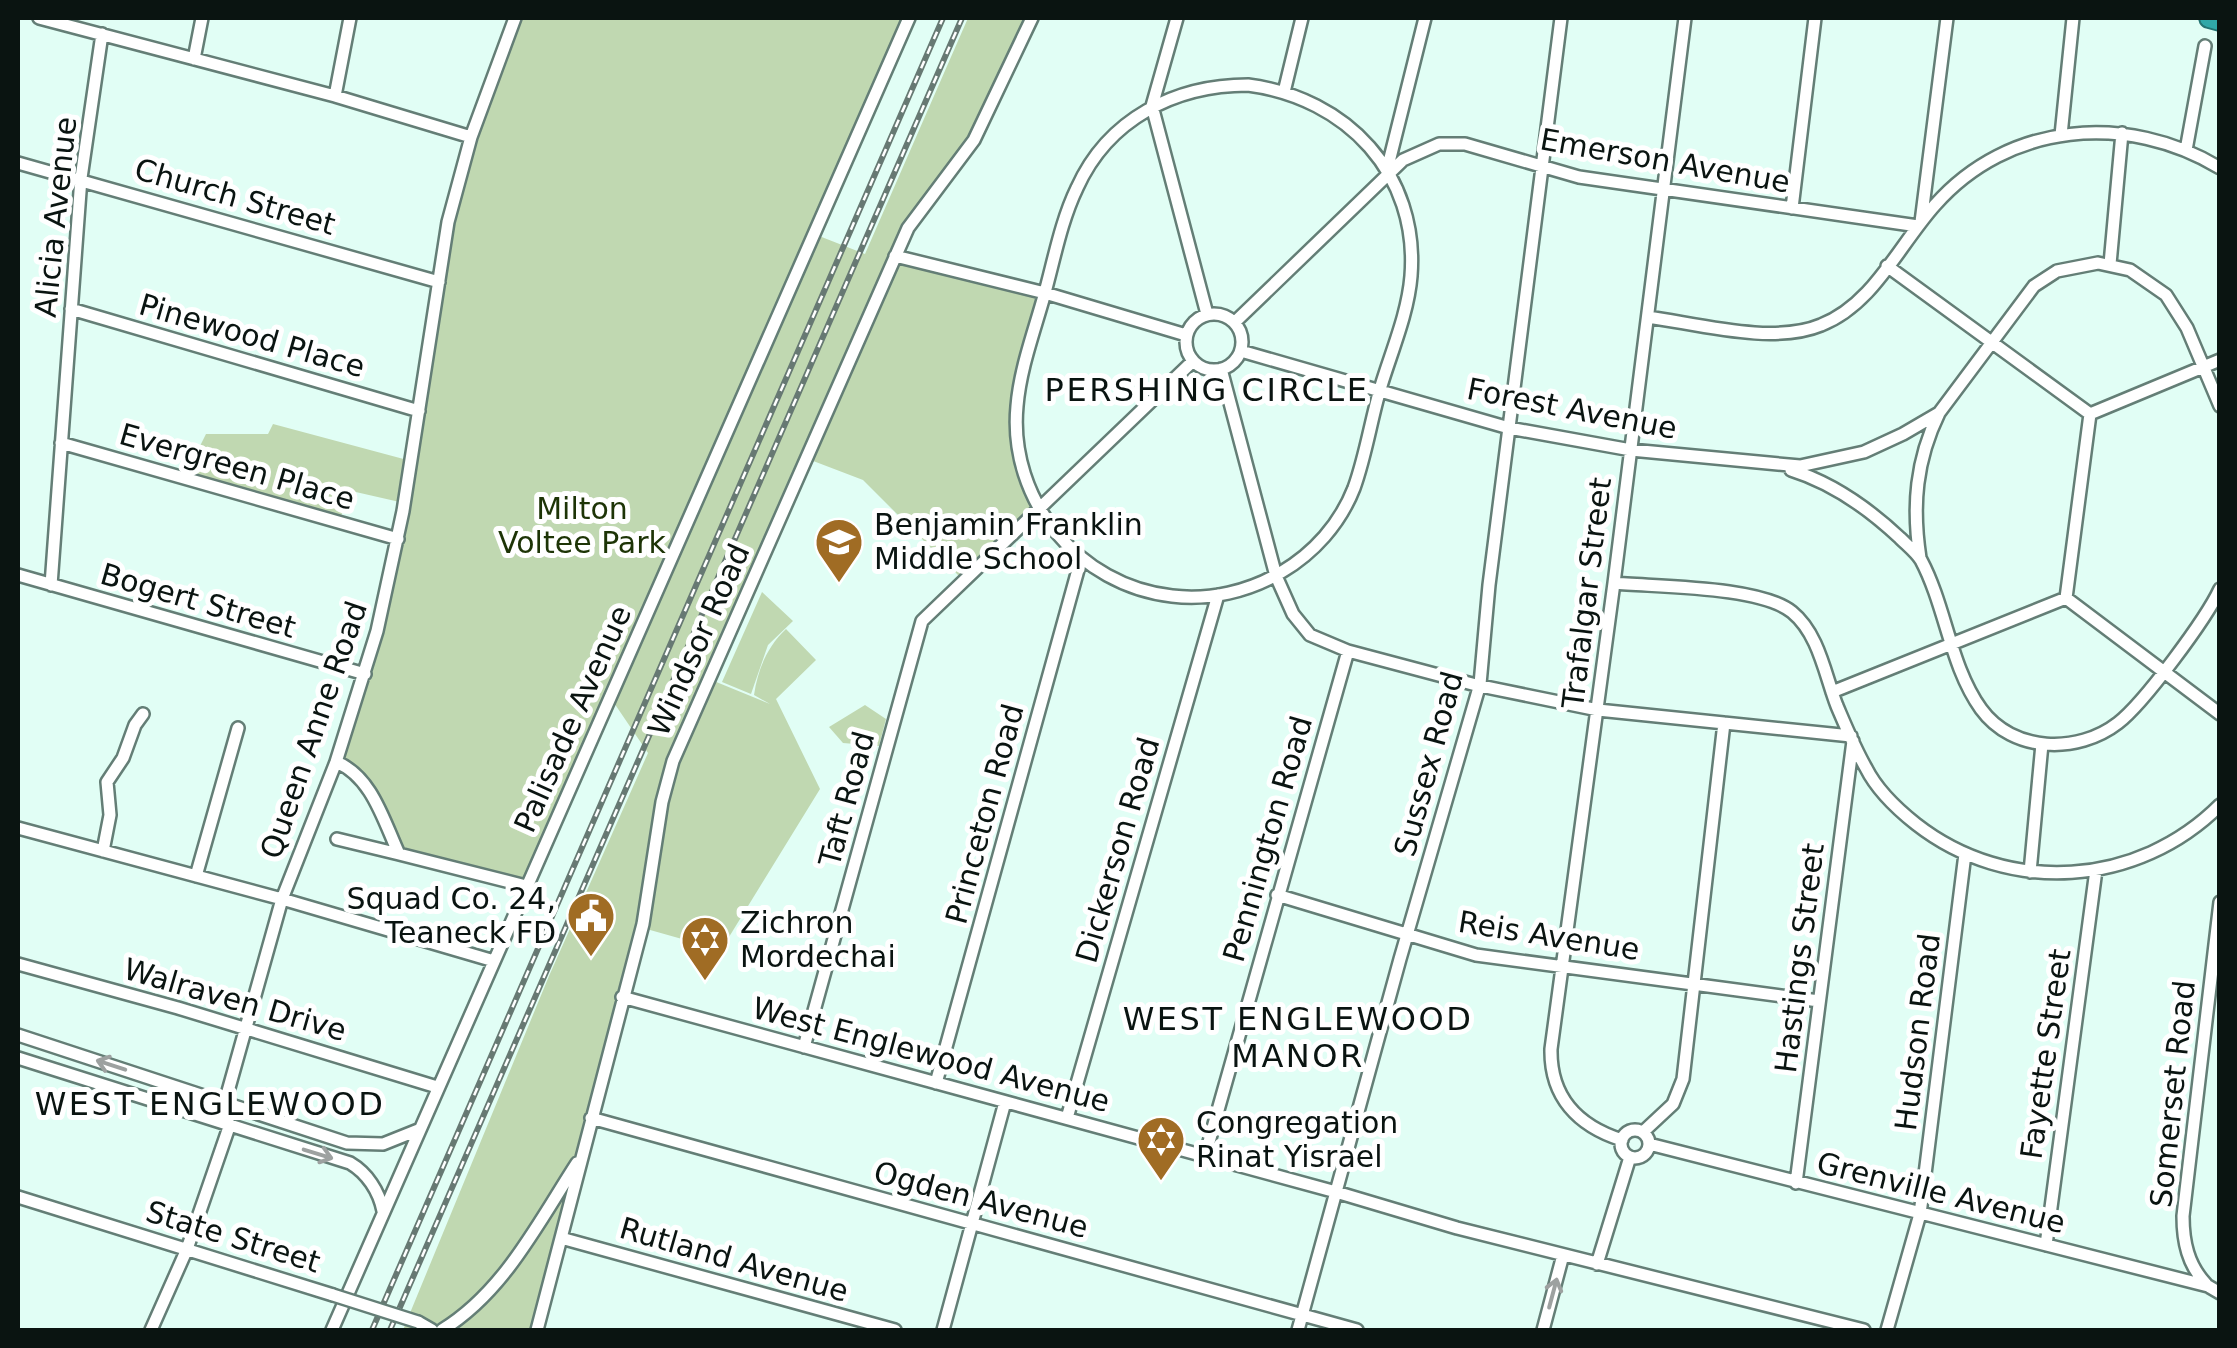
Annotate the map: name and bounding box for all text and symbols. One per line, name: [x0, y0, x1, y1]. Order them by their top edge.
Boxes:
street label: Alicia Avenue: [28, 115, 83, 319]
street label: Emerson Avenue: [1537, 121, 1793, 200]
street label: Church Street: [131, 151, 340, 242]
street label: Pinewood Place: [135, 287, 369, 384]
district label: PERSHING CIRCLE: [1045, 371, 1369, 409]
street label: Forest Avenue: [1464, 371, 1680, 446]
street label: Evergreen Place: [116, 416, 359, 517]
street label: Trafalgar Street: [1555, 475, 1618, 711]
park label: Milton Voltee Park: [498, 491, 667, 560]
place label: Benjamin Franklin Middle School: [874, 507, 1143, 576]
school or university icon: Benjamin Franklin Middle School: [813, 516, 865, 584]
street label: Windsor Road: [641, 538, 757, 741]
street label: Bogert Street: [97, 556, 300, 645]
street label: Queen Anne Road: [253, 597, 374, 863]
street label: Palisade Avenue: [507, 600, 638, 838]
street label: Sussex Road: [1387, 668, 1470, 860]
street label: Princeton Road: [938, 700, 1031, 928]
street label: Pennington Road: [1216, 712, 1319, 966]
street label: Taft Road: [811, 728, 881, 871]
street label: Dickerson Road: [1069, 733, 1166, 967]
street label: Hastings Street: [1768, 841, 1831, 1075]
place label: Squad Co. 24, Teaneck FD: [346, 881, 556, 950]
public building icon: Squad Co. 24, Teaneck FD: [565, 890, 617, 958]
street label: Reis Avenue: [1456, 904, 1642, 967]
place label: Zichron Mordechai: [740, 905, 896, 974]
synagogue icon: Zichron Mordechai: [679, 914, 731, 982]
street label: Hudson Road: [1888, 931, 1947, 1133]
street label: Fayette Street: [2013, 946, 2078, 1161]
street label: Walraven Drive: [120, 951, 350, 1048]
street label: Somerset Road: [2143, 979, 2202, 1209]
street label: West Englewood Avenue: [749, 990, 1114, 1119]
district label: WEST ENGLEWOOD MANOR: [1123, 1000, 1473, 1075]
one-way arrow: [96, 1055, 128, 1073]
district label: WEST ENGLEWOOD: [35, 1085, 385, 1123]
place label: Congregation Rinat Yisrael: [1196, 1105, 1398, 1174]
synagogue icon: Congregation Rinat Yisrael: [1135, 1114, 1187, 1182]
street label: Grenville Avenue: [1813, 1145, 2069, 1240]
one-way arrow: [302, 1146, 333, 1164]
street label: Ogden Avenue: [870, 1154, 1092, 1245]
street label: State Street: [142, 1193, 325, 1280]
street label: Rutland Avenue: [616, 1210, 852, 1309]
one-way arrow: [1545, 1278, 1563, 1309]

